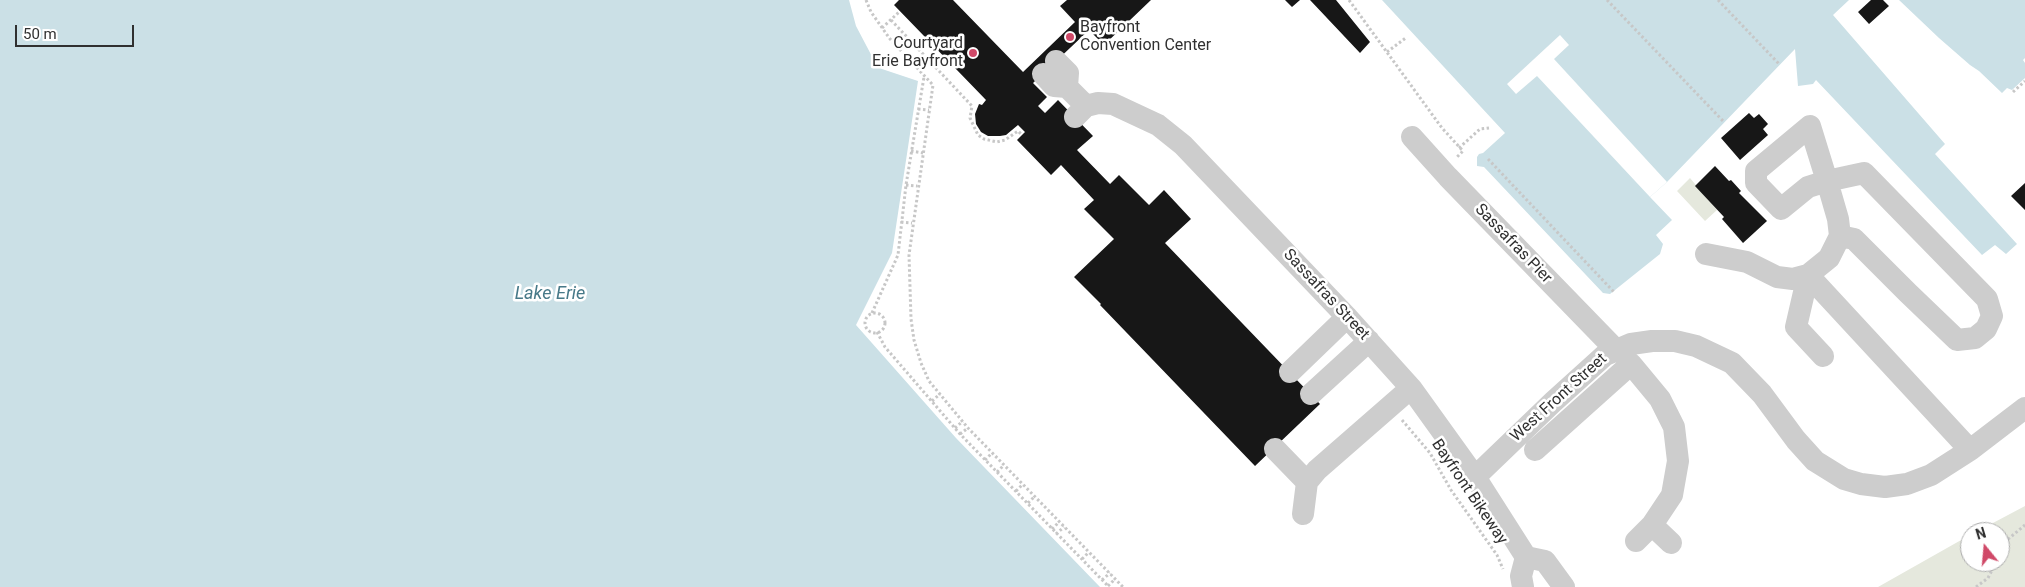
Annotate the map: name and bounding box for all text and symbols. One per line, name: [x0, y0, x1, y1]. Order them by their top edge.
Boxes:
scale bar: [18, 15, 136, 47]
place label: Bayfront Convention Center: [1080, 18, 1211, 56]
text: 50 m: [23, 25, 57, 43]
marker: Bayfront Convention Center: [1064, 31, 1076, 43]
place label: Courtyard Erie Bayfront: [872, 34, 963, 72]
marker: Courtyard Erie Bayfront: [967, 47, 979, 59]
street label: Sassafras Pier: [1470, 200, 1556, 288]
street label: Sassafras Street: [1279, 246, 1373, 344]
water label: Lake Erie: [515, 283, 585, 305]
street label: West Front Street: [1507, 350, 1611, 446]
street label: Bayfront Bikeway: [1427, 436, 1511, 548]
north arrow: [1960, 522, 2010, 572]
text: N: [1974, 525, 1988, 543]

